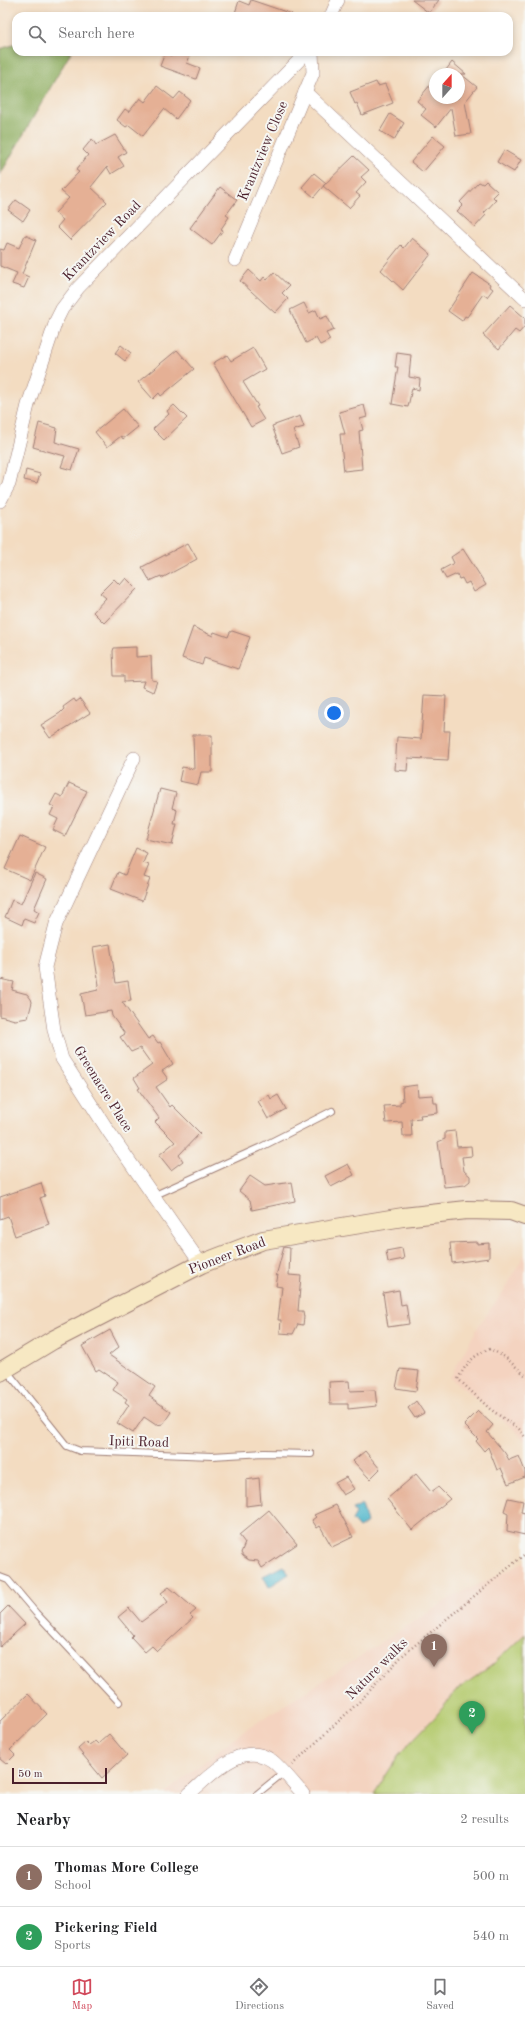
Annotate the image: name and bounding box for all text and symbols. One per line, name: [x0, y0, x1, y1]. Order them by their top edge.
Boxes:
search box: [12, 12, 513, 56]
icon: search: [26, 23, 48, 45]
text: Search here: [58, 27, 135, 42]
north arrow: [429, 68, 465, 104]
street label: Krantzview Close: [236, 99, 290, 203]
street label: Krantzview Road: [60, 198, 144, 284]
your location: [324, 703, 344, 723]
street label: Greenacre Place: [71, 1044, 135, 1134]
street label: Pioneer Road: [186, 1235, 268, 1277]
street label: Ipiti Road: [109, 1434, 169, 1450]
pin: 1: [421, 1634, 447, 1667]
street label: Nature walks: [344, 1636, 410, 1702]
pin: 2: [459, 1701, 485, 1734]
scale bar: [12, 1766, 107, 1785]
text: 50 m: [18, 1769, 43, 1780]
text: Nearby: [16, 1812, 71, 1829]
text: 2 results: [460, 1813, 509, 1826]
text: Thomas More College: [54, 1861, 199, 1876]
text: 1: [25, 1870, 33, 1883]
text: 500 m: [472, 1870, 509, 1883]
text: School: [54, 1879, 91, 1892]
text: Pickering Field: [54, 1921, 158, 1936]
text: 2: [25, 1930, 33, 1943]
text: 540 m: [472, 1930, 509, 1943]
text: Sports: [54, 1939, 91, 1952]
tab: Map: [71, 1976, 93, 2014]
tab: Directions: [235, 1976, 284, 2014]
tab: Saved: [426, 1976, 454, 2014]

